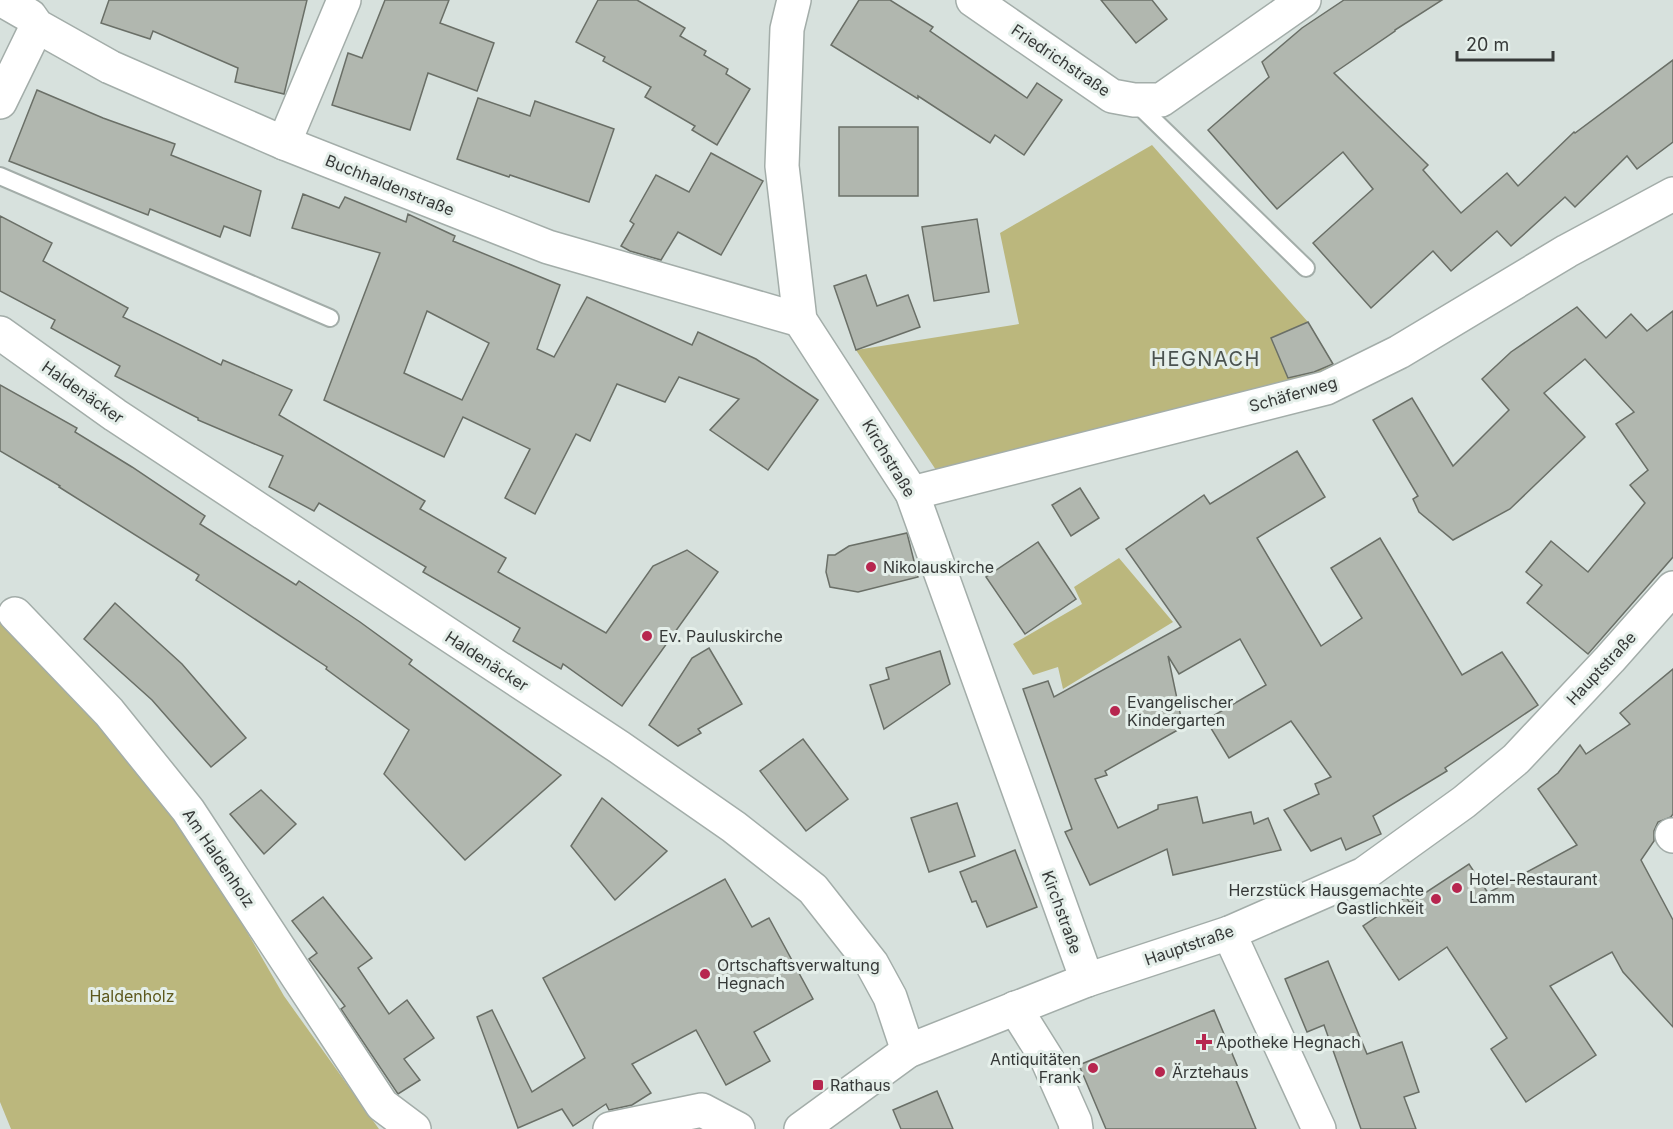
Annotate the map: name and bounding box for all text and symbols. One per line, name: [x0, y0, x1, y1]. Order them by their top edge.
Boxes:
street label: Friedrichstraße: [1008, 20, 1114, 100]
scale bar: [1457, 24, 1553, 62]
text: 20 m: [1466, 34, 1509, 55]
street label: Buchhaldenstraße: [323, 150, 457, 220]
district label: HEGNACH: [1151, 347, 1261, 371]
street label: Haldenäcker: [38, 356, 128, 428]
street label: Schäferweg: [1247, 372, 1339, 416]
street label: Kirchstraße: [858, 416, 920, 500]
place label: Nikolauskirche: [883, 557, 994, 577]
marker: Nikolauskirche: [864, 560, 878, 574]
place label: Ev. Pauluskirche: [659, 626, 783, 646]
street label: Haldenäcker: [442, 627, 532, 695]
street label: Hauptstraße: [1562, 627, 1640, 709]
marker: Ev. Pauluskirche: [640, 629, 654, 643]
place label: Evangelischer Kindergarten: [1127, 692, 1233, 730]
marker: Evangelischer Kindergarten: [1108, 704, 1122, 718]
street label: Am Haldenholz: [179, 805, 259, 911]
street label: Kirchstraße: [1038, 868, 1086, 956]
place label: Hotel-Restaurant Lamm: [1469, 869, 1597, 907]
place label: Herzstück Hausgemachte Gastlichkeit: [1228, 880, 1424, 918]
marker: Hotel-Restaurant Lamm: [1450, 881, 1464, 895]
marker: Herzstück Hausgemachte Gastlichkeit: [1429, 892, 1443, 906]
street label: Hauptstraße: [1142, 920, 1236, 970]
place label: Ortschaftsverwaltung Hegnach: [717, 955, 880, 993]
marker: Ortschaftsverwaltung Hegnach: [698, 967, 712, 981]
park label: Haldenholz: [89, 986, 175, 1006]
place label: Apotheke Hegnach: [1216, 1032, 1361, 1052]
marker: Apotheke Hegnach: [1197, 1035, 1211, 1049]
place label: Antiquitäten Frank: [990, 1049, 1081, 1087]
marker: Antiquitäten Frank: [1086, 1061, 1100, 1075]
place label: Ärztehaus: [1172, 1062, 1249, 1082]
marker: Ärztehaus: [1153, 1065, 1167, 1079]
place label: Rathaus: [830, 1075, 891, 1095]
marker: Rathaus: [811, 1078, 825, 1092]

